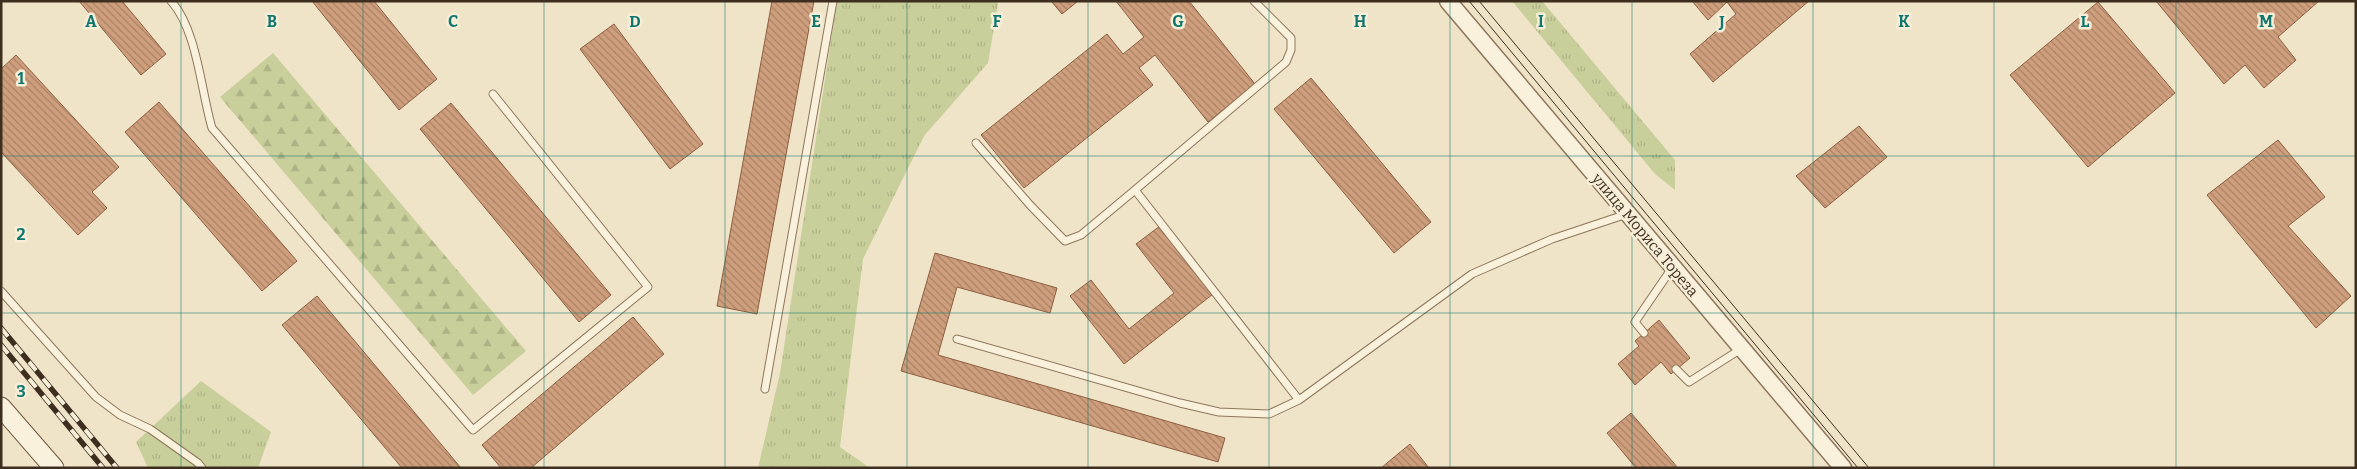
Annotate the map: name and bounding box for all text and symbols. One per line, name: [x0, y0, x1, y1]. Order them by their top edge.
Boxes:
text: A: [85, 12, 97, 31]
text: B: [267, 12, 277, 31]
text: C: [448, 12, 458, 31]
text: D: [629, 12, 641, 31]
text: E: [811, 12, 821, 31]
text: F: [993, 12, 1002, 31]
text: G: [1172, 12, 1184, 31]
text: H: [1354, 12, 1367, 31]
text: I: [1538, 12, 1544, 31]
text: J: [1718, 12, 1725, 31]
text: K: [1898, 12, 1910, 31]
text: L: [2081, 12, 2090, 31]
text: M: [2259, 12, 2273, 31]
text: 1: [18, 69, 25, 88]
street label: улица Мориса Тореза: [1587, 169, 1702, 300]
text: 2: [16, 225, 26, 244]
text: 3: [16, 382, 26, 401]

